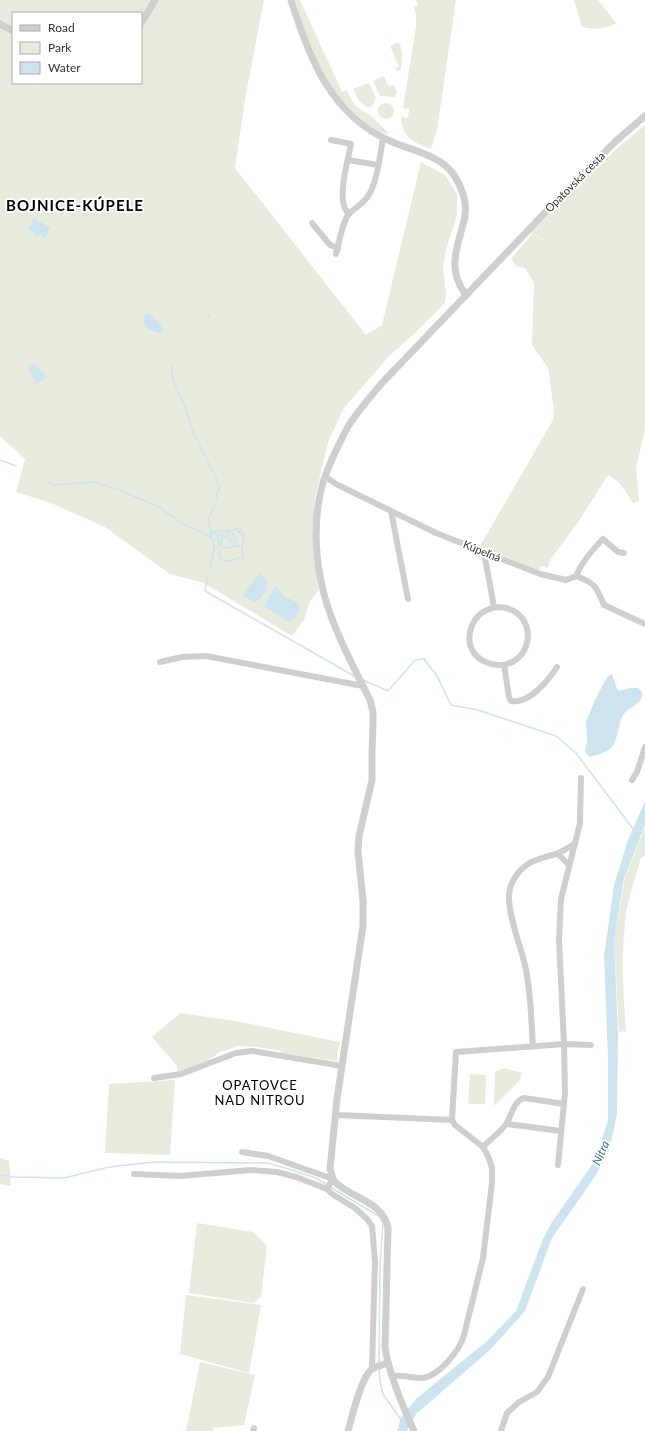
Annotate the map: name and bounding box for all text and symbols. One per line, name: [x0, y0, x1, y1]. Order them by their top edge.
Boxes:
legend: [12, 12, 142, 84]
text: Road: [48, 20, 75, 35]
text: Park: [48, 40, 72, 55]
text: Water: [48, 60, 81, 75]
street label: Opatovská cesta: [542, 149, 607, 214]
district label: BOJNICE-KÚPELE: [6, 196, 144, 214]
street label: Kúpeľná: [462, 537, 503, 564]
district label: OPATOVCE NAD NITROU: [214, 1077, 306, 1108]
water label: Nitra: [589, 1138, 613, 1167]

